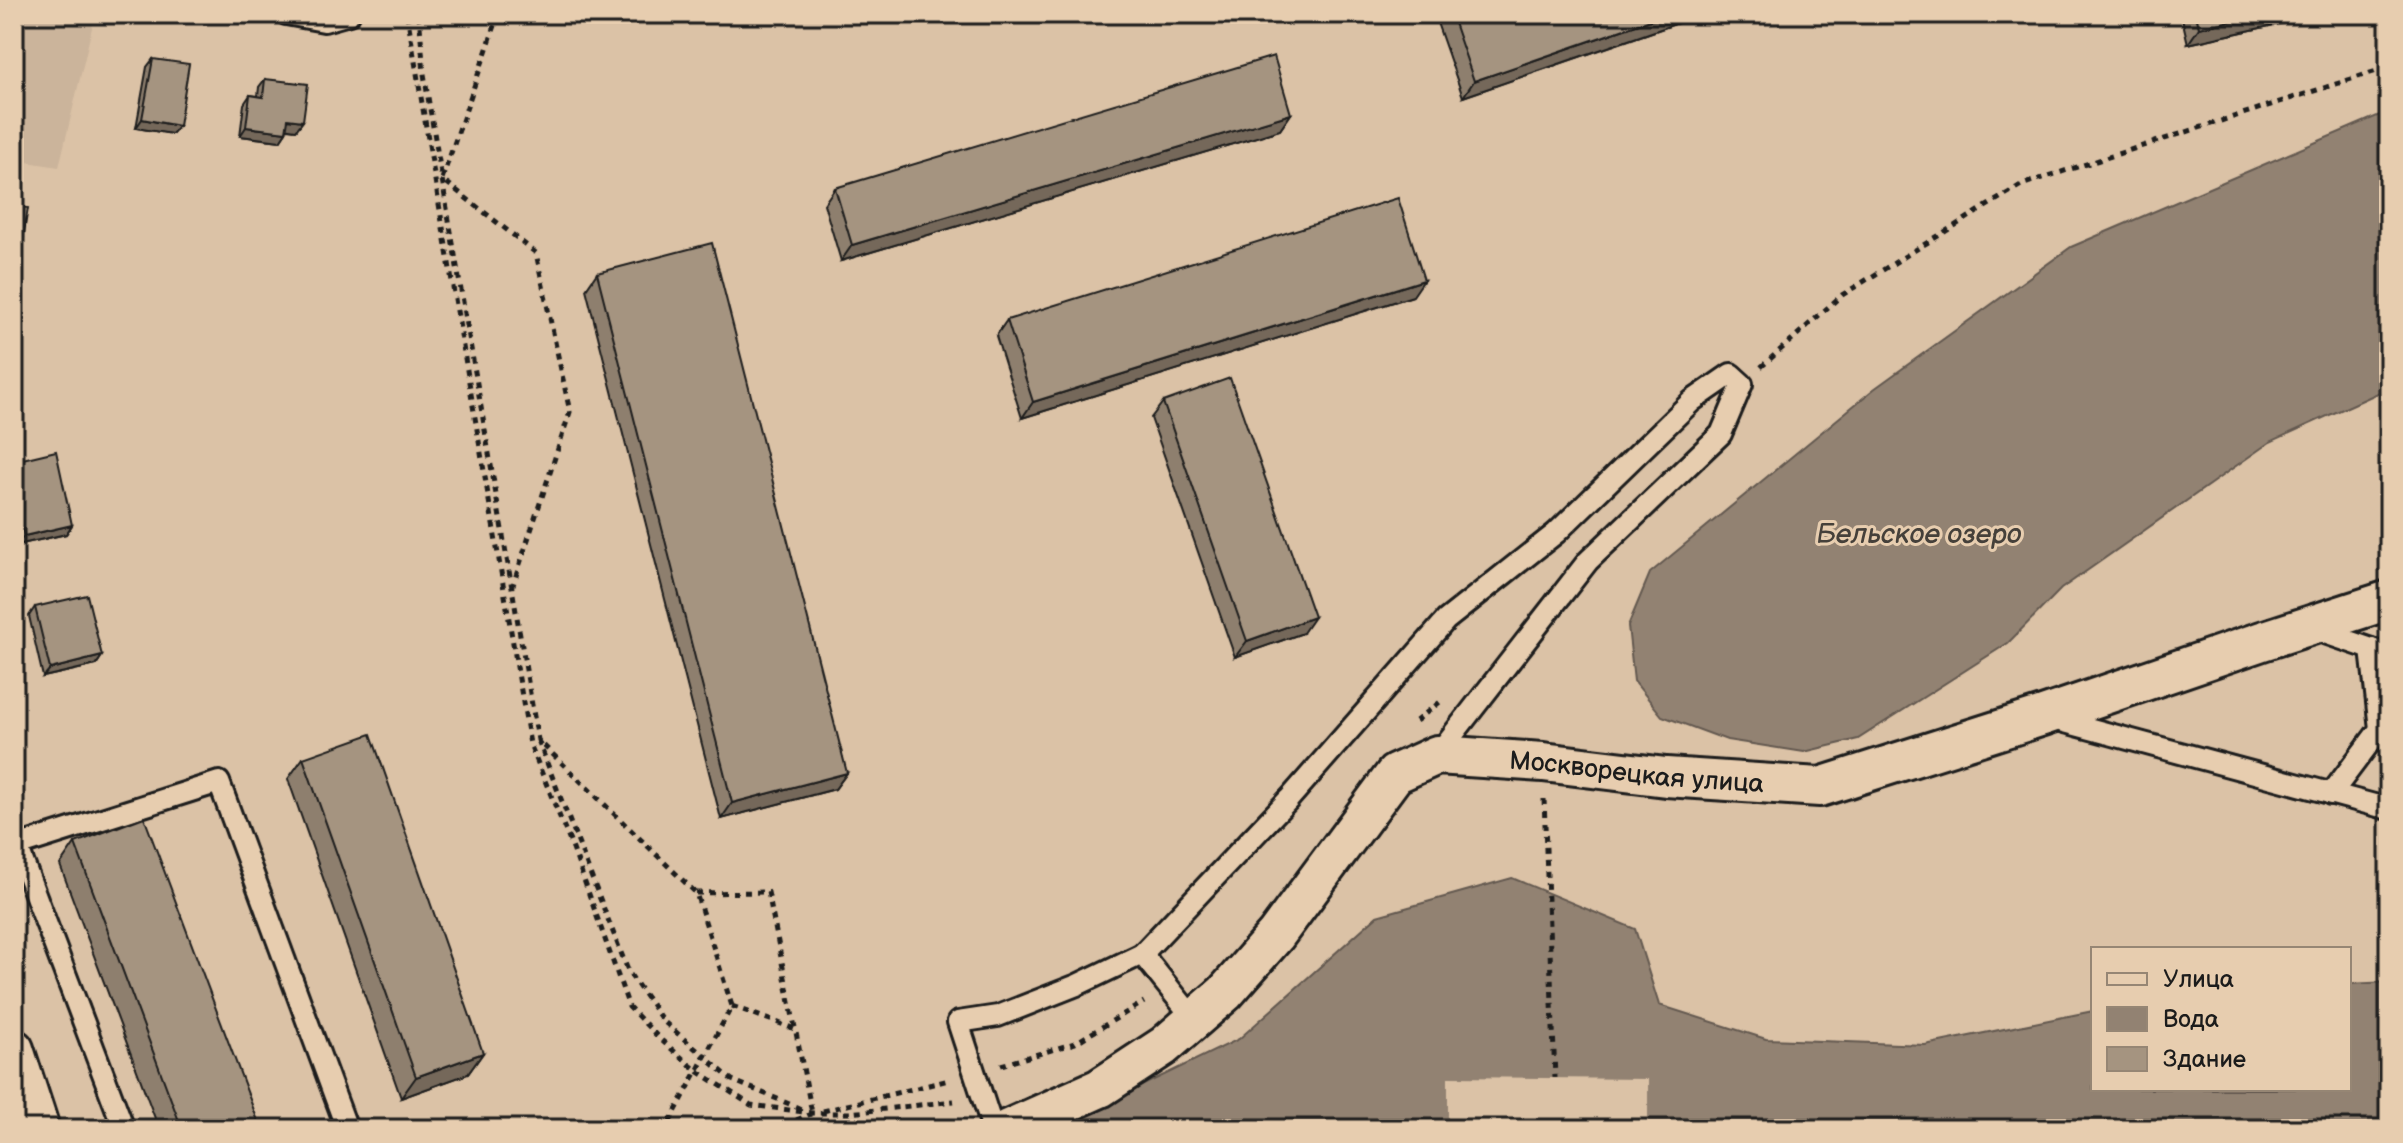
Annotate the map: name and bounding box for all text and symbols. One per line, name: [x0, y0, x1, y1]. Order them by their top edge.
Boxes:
water label: Бельское озеро: [1816, 518, 2022, 551]
street label: Москворецкая улица: [1508, 746, 1765, 800]
legend: [2091, 947, 2351, 1091]
text: Улица: [2163, 965, 2234, 994]
text: Вода: [2163, 1005, 2219, 1034]
text: Здание: [2163, 1045, 2246, 1074]

